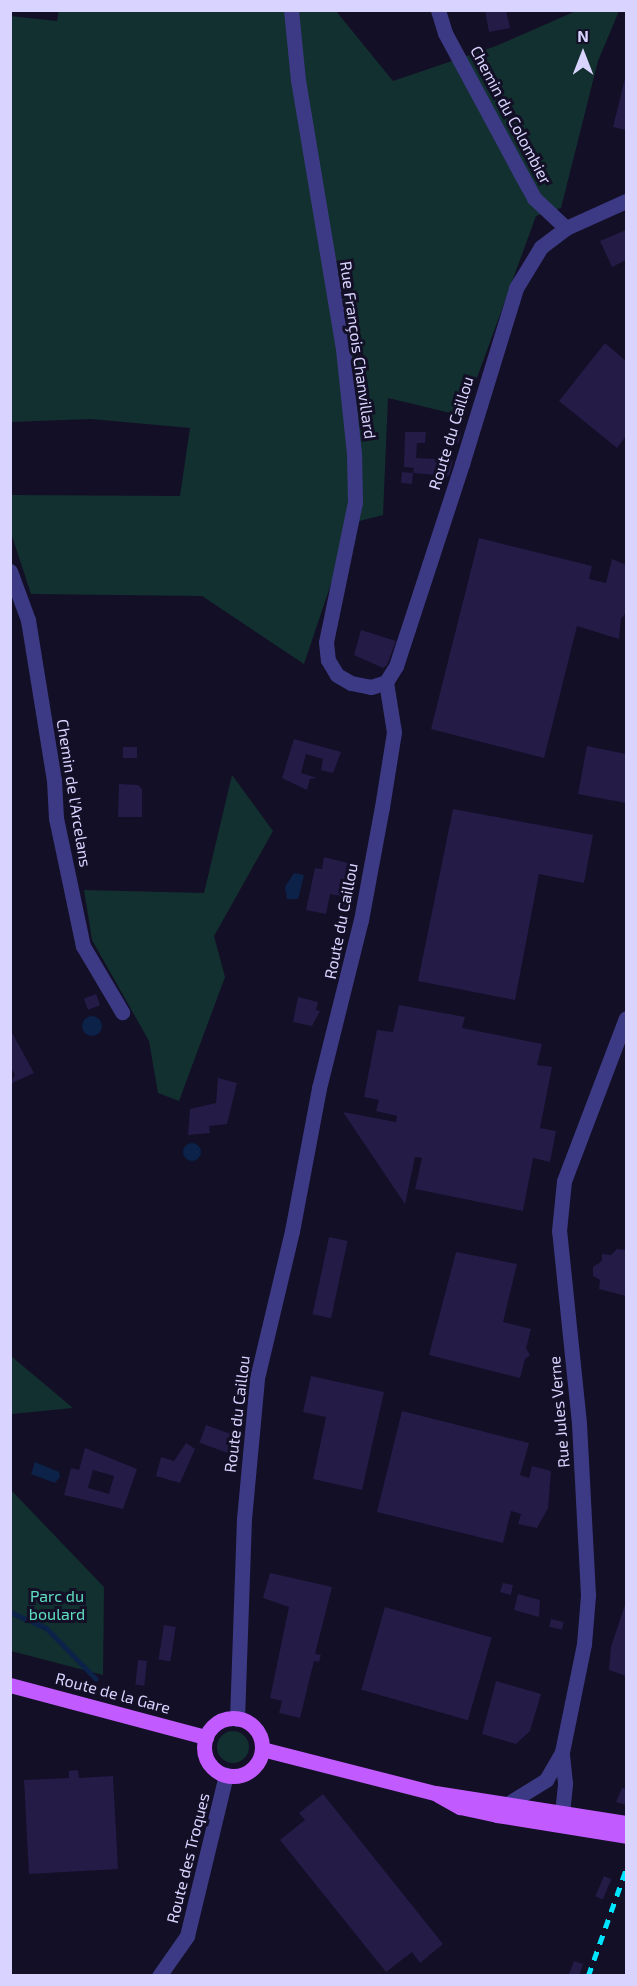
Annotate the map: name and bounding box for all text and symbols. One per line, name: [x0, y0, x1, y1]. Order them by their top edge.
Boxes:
north arrow: [553, 24, 613, 84]
text: N: [577, 26, 589, 45]
street label: Chemin du Colombier: [466, 43, 556, 187]
street label: Rue François Chanvillard: [336, 260, 380, 440]
street label: Route du Caillou: [425, 374, 477, 492]
street label: Chemin de l'Arcelans: [53, 718, 95, 868]
street label: Route du Caillou: [320, 861, 362, 981]
street label: Route du Caillou: [220, 1354, 254, 1474]
street label: Rue Jules Verne: [545, 1355, 573, 1469]
park label: Parc du boulard: [29, 1586, 85, 1624]
street label: Route de la Gare: [53, 1668, 173, 1718]
street label: Route des Troques: [163, 1791, 213, 1925]

